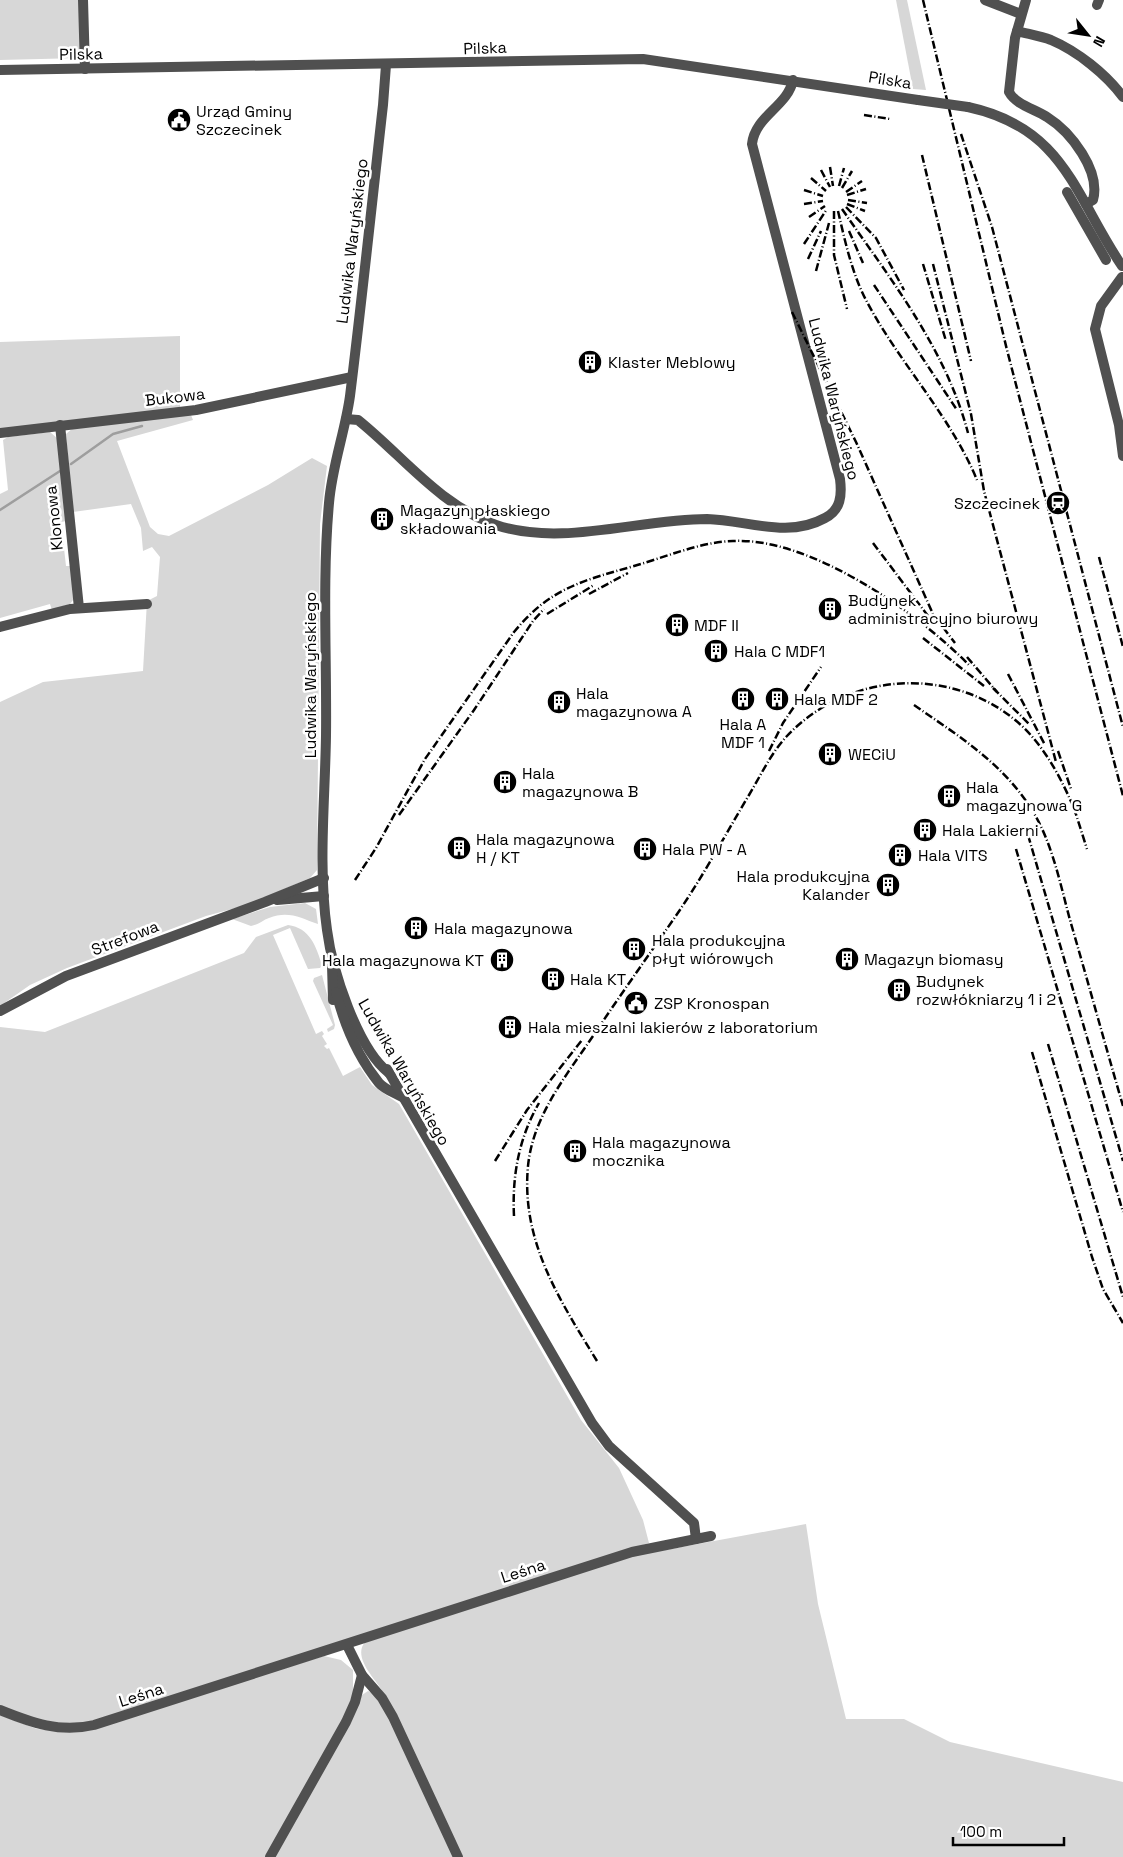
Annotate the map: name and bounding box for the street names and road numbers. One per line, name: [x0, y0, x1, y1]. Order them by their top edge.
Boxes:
street label: Pilska: [463, 37, 507, 59]
street label: Pilska: [59, 43, 103, 65]
street label: Pilska: [867, 66, 913, 94]
street label: Ludwika Waryńskiego: [331, 157, 373, 325]
street label: Ludwika Waryńskiego: [804, 316, 864, 482]
street label: Bukowa: [144, 383, 206, 411]
street label: Klonowa: [40, 485, 68, 551]
street label: Ludwika Waryńskiego: [300, 592, 321, 758]
street label: Strefowa: [88, 916, 162, 960]
street label: Ludwika Waryńskiego: [353, 995, 455, 1149]
street label: Leśna: [498, 1554, 548, 1588]
street label: Leśna: [116, 1678, 166, 1712]

